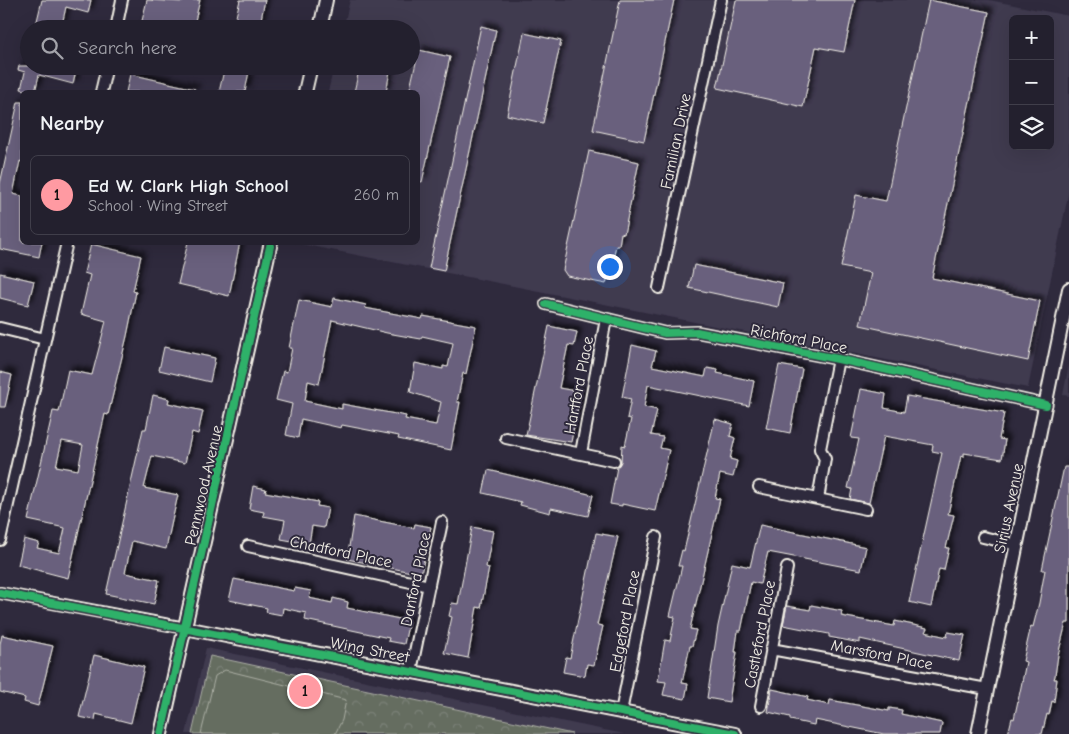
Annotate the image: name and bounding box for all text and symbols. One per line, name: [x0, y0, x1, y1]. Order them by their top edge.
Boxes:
map controls: [1009, 15, 1054, 150]
button: +: [1009, 15, 1054, 60]
search box: [20, 20, 420, 75]
icon: search: [38, 34, 66, 62]
text: Search here: [78, 37, 177, 59]
button: −: [1009, 60, 1054, 105]
street label: Familian Drive: [657, 92, 695, 191]
button: layers: [1009, 105, 1054, 150]
text: Nearby: [40, 111, 104, 135]
text: Ed W. Clark High School: [88, 175, 289, 197]
text: 1: [54, 186, 60, 204]
text: 260 m: [354, 186, 399, 204]
text: School · Wing Street: [88, 197, 227, 215]
your location: [597, 254, 623, 280]
street label: Richford Place: [749, 321, 849, 357]
street label: Hartford Place: [561, 335, 597, 436]
street label: Pennwood Avenue: [181, 423, 227, 547]
street label: Sirius Avenue: [991, 462, 1027, 555]
street label: Danford Place: [397, 530, 435, 628]
street label: Chadford Place: [288, 532, 393, 572]
street label: Edgeford Place: [606, 569, 644, 674]
street label: Castleford Place: [741, 579, 779, 690]
street label: Wing Street: [329, 633, 411, 667]
street label: Marsford Place: [829, 636, 934, 674]
pin: 1: [289, 672, 321, 710]

